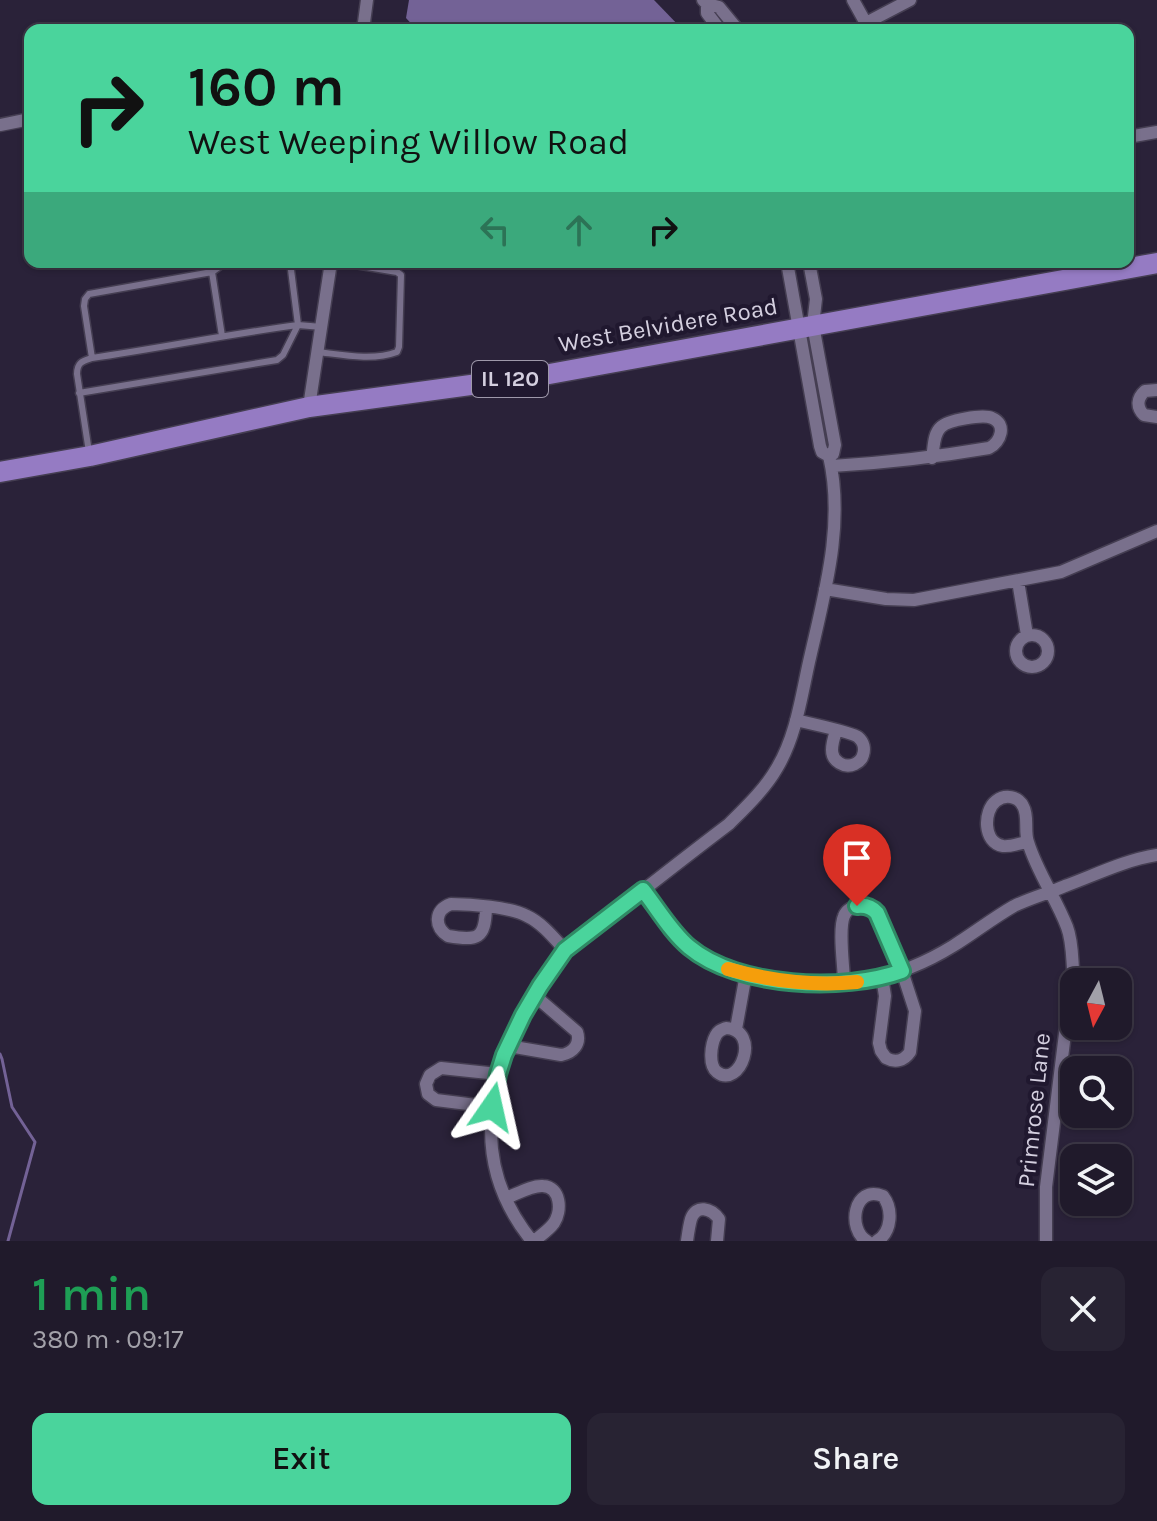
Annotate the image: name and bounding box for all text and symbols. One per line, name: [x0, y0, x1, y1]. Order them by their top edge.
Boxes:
text: 160 m: [188, 54, 345, 119]
icon: right: [56, 56, 160, 160]
text: West Weeping Willow Road: [188, 121, 629, 163]
icon: left: [473, 208, 517, 252]
icon: ahead: [557, 208, 601, 252]
icon: right: [641, 208, 685, 252]
street label: West Belvidere Road: [556, 292, 780, 358]
road number: IL 120: [472, 361, 548, 397]
pin: [823, 824, 891, 906]
icon: arrive: [835, 836, 879, 880]
north arrow: [1060, 968, 1132, 1040]
map controls: [1060, 968, 1132, 1216]
street label: Primrose Lane: [1012, 1031, 1056, 1189]
button: search: [1060, 1056, 1132, 1128]
position arrow: [450, 1065, 534, 1149]
button: layers: [1060, 1144, 1132, 1216]
text: 1 min: [32, 1266, 151, 1322]
button: close: [1041, 1267, 1125, 1351]
text: 380 m · 09:17: [32, 1324, 184, 1355]
button: Exit: [32, 1413, 571, 1505]
button: Share: [587, 1413, 1125, 1505]

